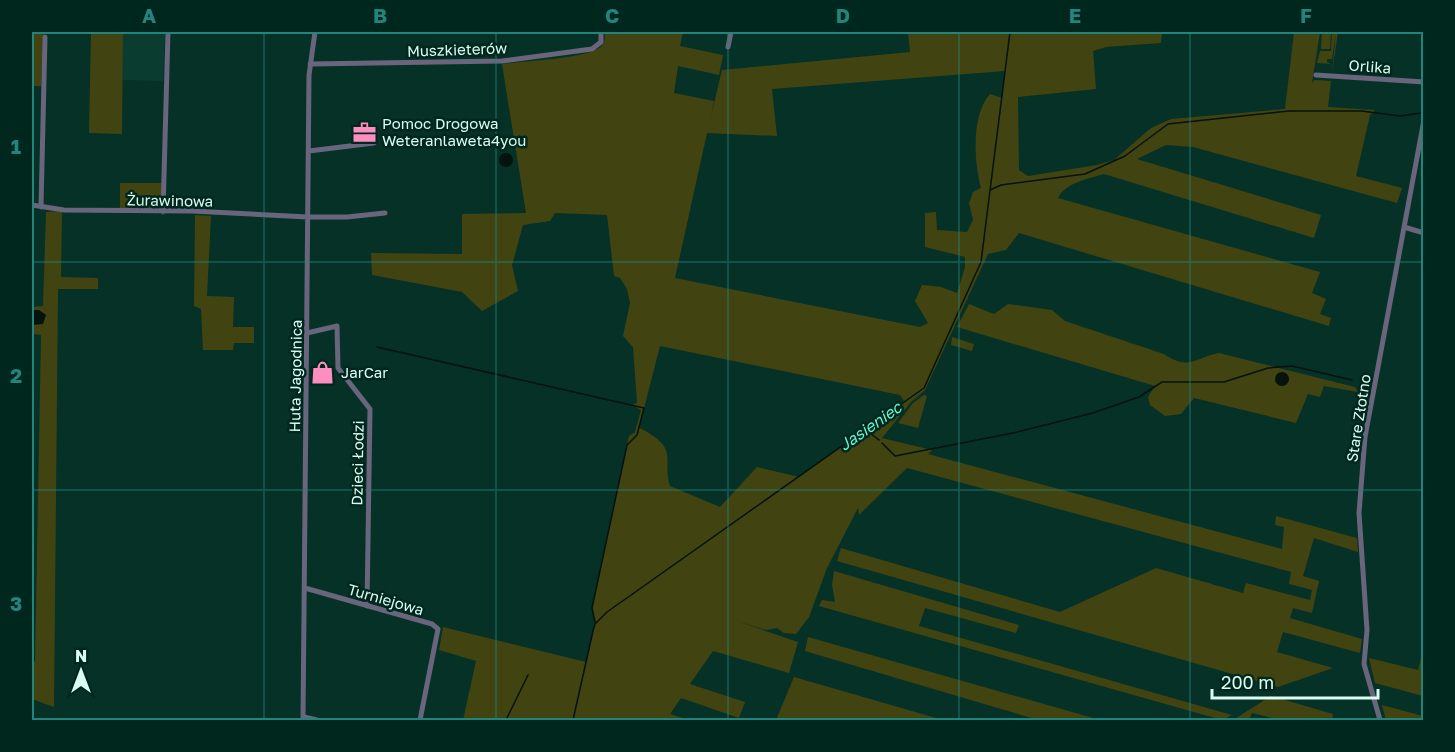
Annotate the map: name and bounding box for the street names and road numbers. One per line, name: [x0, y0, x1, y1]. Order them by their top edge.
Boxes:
street label: Muszkieterów: [407, 38, 507, 60]
street label: Orlika: [1348, 56, 1392, 76]
street label: Żurawinowa: [127, 190, 213, 210]
street label: Huta Jagodnica: [285, 319, 305, 433]
street label: Stare Złotno: [1342, 373, 1374, 463]
street label: Dzieci Łodzi: [347, 420, 367, 506]
street label: Turniejowa: [346, 580, 426, 618]

